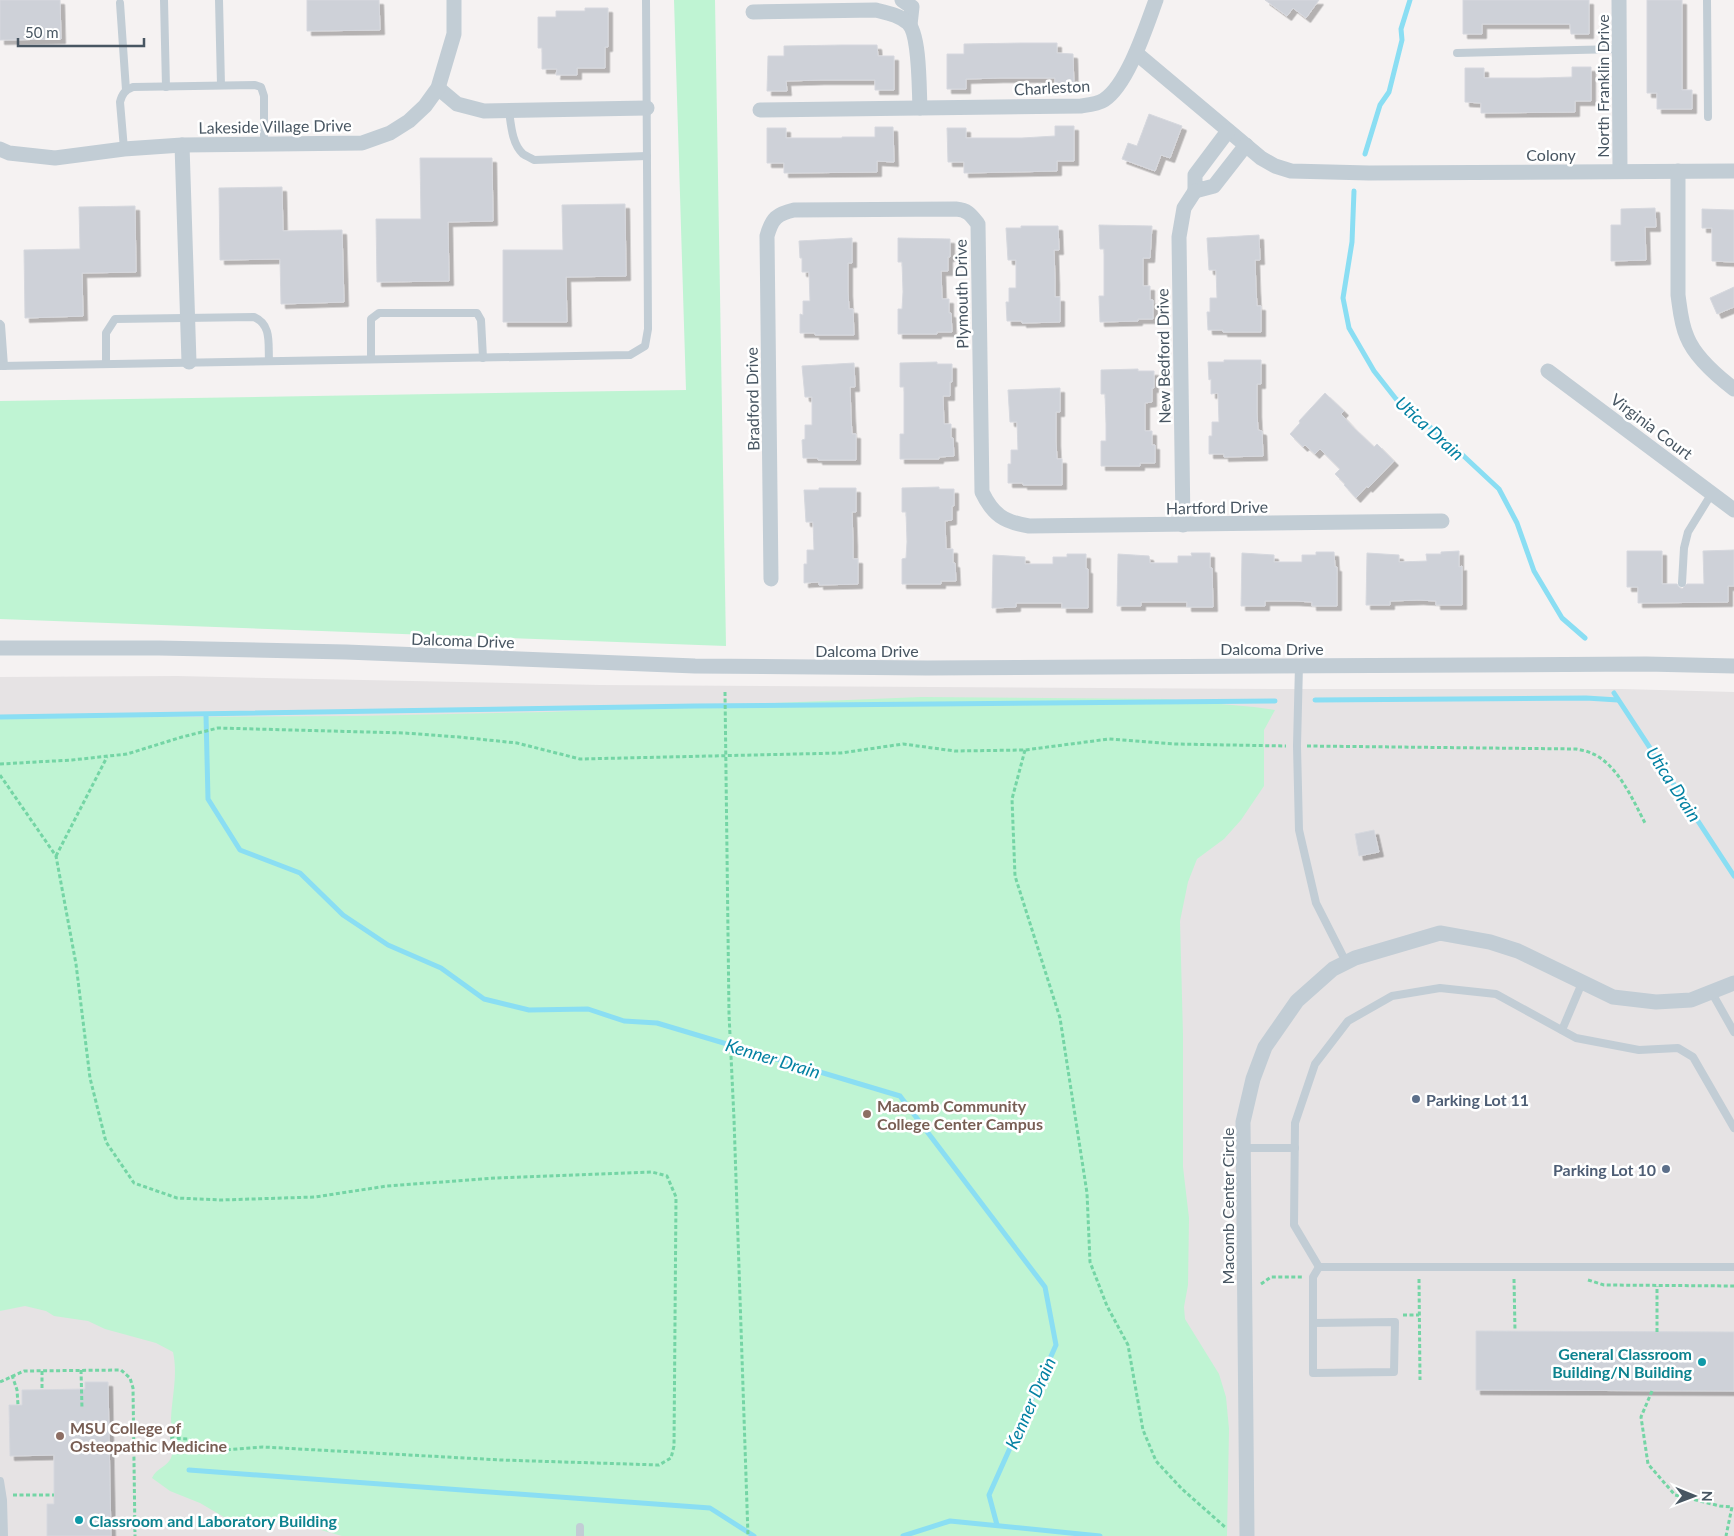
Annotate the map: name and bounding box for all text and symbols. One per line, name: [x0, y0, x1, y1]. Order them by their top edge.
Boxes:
street label: North Franklin Drive: [1593, 14, 1612, 158]
scale bar: [18, 15, 144, 47]
text: 50 m: [25, 23, 59, 41]
street label: Charleston: [1013, 76, 1091, 98]
street label: Lakeside Village Drive: [198, 115, 352, 137]
street label: Colony: [1526, 145, 1576, 164]
street label: Plymouth Drive: [951, 239, 971, 349]
street label: New Bedford Drive: [1152, 288, 1174, 424]
street label: Bradford Drive: [742, 347, 762, 451]
street label: Virginia Court: [1607, 389, 1697, 463]
water label: Utica Drain: [1391, 391, 1469, 465]
street label: Hartford Drive: [1166, 497, 1268, 517]
street label: Dalcoma Drive: [411, 629, 515, 651]
street label: Dalcoma Drive: [1220, 639, 1324, 658]
street label: Dalcoma Drive: [815, 641, 919, 660]
water label: Utica Drain: [1642, 742, 1706, 826]
water label: Kenner Drain: [723, 1033, 823, 1083]
place label: Parking Lot 11: [1426, 1090, 1529, 1109]
marker: Parking Lot 11: [1410, 1093, 1422, 1105]
place label: Macomb Community College Center Campus: [877, 1096, 1043, 1133]
marker: Macomb Community College Center Campus: [861, 1108, 873, 1120]
street label: Macomb Center Circle: [1218, 1128, 1237, 1284]
place label: Parking Lot 10: [1553, 1160, 1656, 1179]
marker: Parking Lot 10: [1660, 1163, 1672, 1175]
place label: General Classroom Building/N Building: [1552, 1344, 1693, 1381]
water label: Kenner Drain: [1000, 1354, 1060, 1452]
marker: General Classroom Building/N Building: [1696, 1356, 1708, 1368]
place label: MSU College of Osteopathic Medicine: [70, 1418, 228, 1455]
marker: MSU College of Osteopathic Medicine: [54, 1430, 66, 1442]
north arrow: [1669, 1471, 1719, 1521]
text: N: [1699, 1491, 1716, 1502]
place label: Classroom and Laboratory Building: [89, 1511, 337, 1530]
marker: Classroom and Laboratory Building: [73, 1514, 85, 1526]

